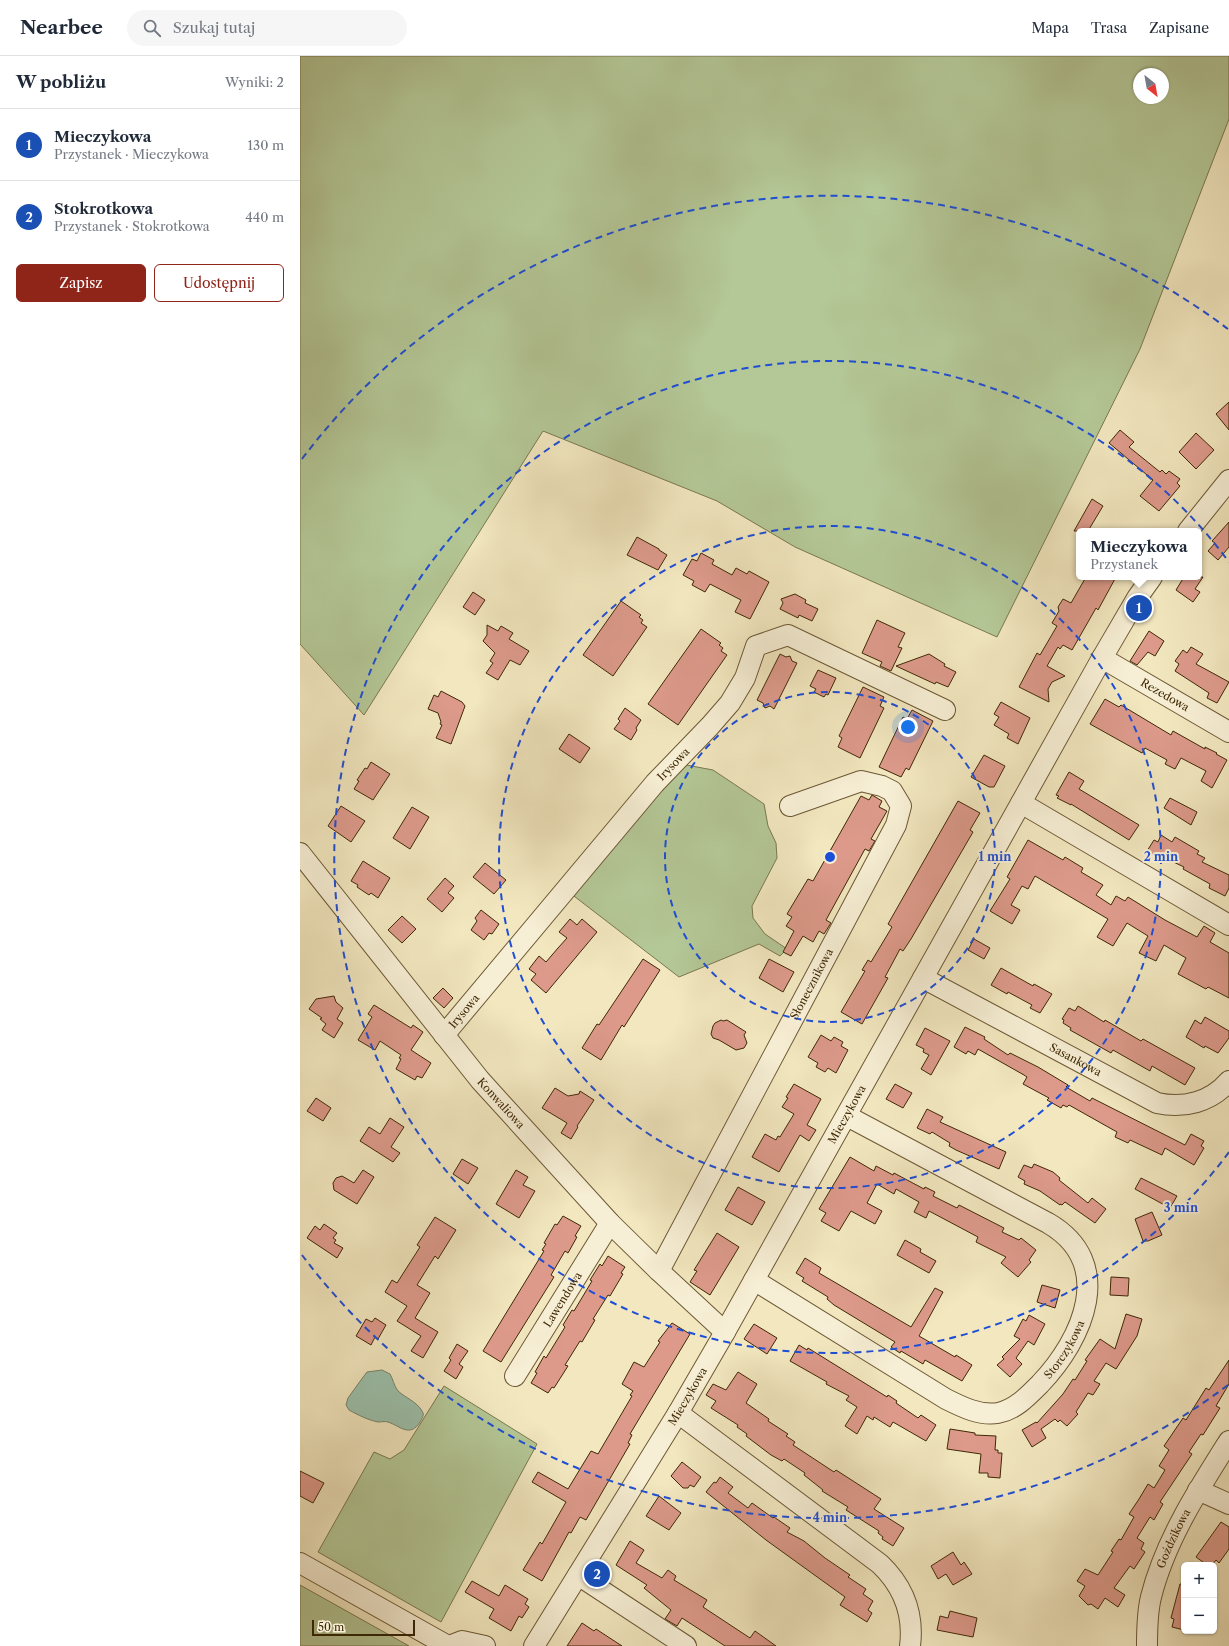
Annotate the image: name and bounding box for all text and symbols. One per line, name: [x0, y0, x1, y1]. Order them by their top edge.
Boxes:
search box: [127, 10, 407, 46]
text: Nearbee: [20, 16, 103, 39]
icon: search: [141, 17, 163, 39]
text: Szukaj tutaj: [173, 18, 255, 37]
text: Mapa: [1031, 19, 1069, 37]
text: Trasa: [1091, 19, 1127, 37]
text: Zapisane: [1149, 19, 1209, 37]
north arrow: [1133, 68, 1169, 104]
text: W pobliżu: [16, 72, 106, 92]
text: Wyniki: 2: [225, 74, 284, 90]
text: Mieczykowa: [54, 127, 151, 146]
text: 1: [26, 137, 32, 153]
text: 130 m: [248, 137, 284, 153]
text: Przystanek · Mieczykowa: [54, 146, 209, 162]
text: Stokrotkowa: [54, 199, 153, 218]
text: 2: [25, 209, 33, 225]
text: 440 m: [245, 209, 284, 225]
text: Przystanek · Stokrotkowa: [54, 218, 210, 234]
button: Zapisz: [16, 264, 146, 302]
button: Udostępnij: [154, 264, 284, 302]
popup: [1076, 528, 1202, 580]
text: Mieczykowa: [1090, 537, 1188, 556]
text: Przystanek: [1090, 556, 1158, 572]
pin: 1: [1126, 593, 1152, 623]
street label: Rezedowa: [1138, 675, 1192, 714]
your location: [898, 717, 918, 737]
street label: Irysowa: [654, 744, 693, 784]
text: 1 min: [979, 849, 1012, 864]
text: 2 min: [1144, 849, 1179, 864]
centre of rings: [823, 850, 837, 864]
street label: Słonecznikowa: [787, 946, 836, 1022]
street label: Irysowa: [446, 991, 482, 1031]
street label: Sasankowa: [1047, 1040, 1104, 1079]
street label: Konwaliowa: [474, 1075, 528, 1132]
street label: Mieczykowa: [825, 1082, 869, 1146]
text: 3 min: [1164, 1200, 1199, 1215]
street label: Lawendowa: [540, 1269, 585, 1330]
street label: Storczykowa: [1041, 1318, 1087, 1382]
street label: Mieczykowa: [665, 1365, 710, 1428]
street label: Goździkowa: [1154, 1506, 1193, 1570]
text: 4 min: [813, 1510, 848, 1525]
pin: 2: [584, 1559, 610, 1589]
map controls: [1181, 1562, 1217, 1634]
button: +: [1181, 1562, 1217, 1598]
button: −: [1181, 1598, 1217, 1634]
scale bar: [312, 1618, 415, 1637]
text: 50 m: [318, 1620, 344, 1634]

